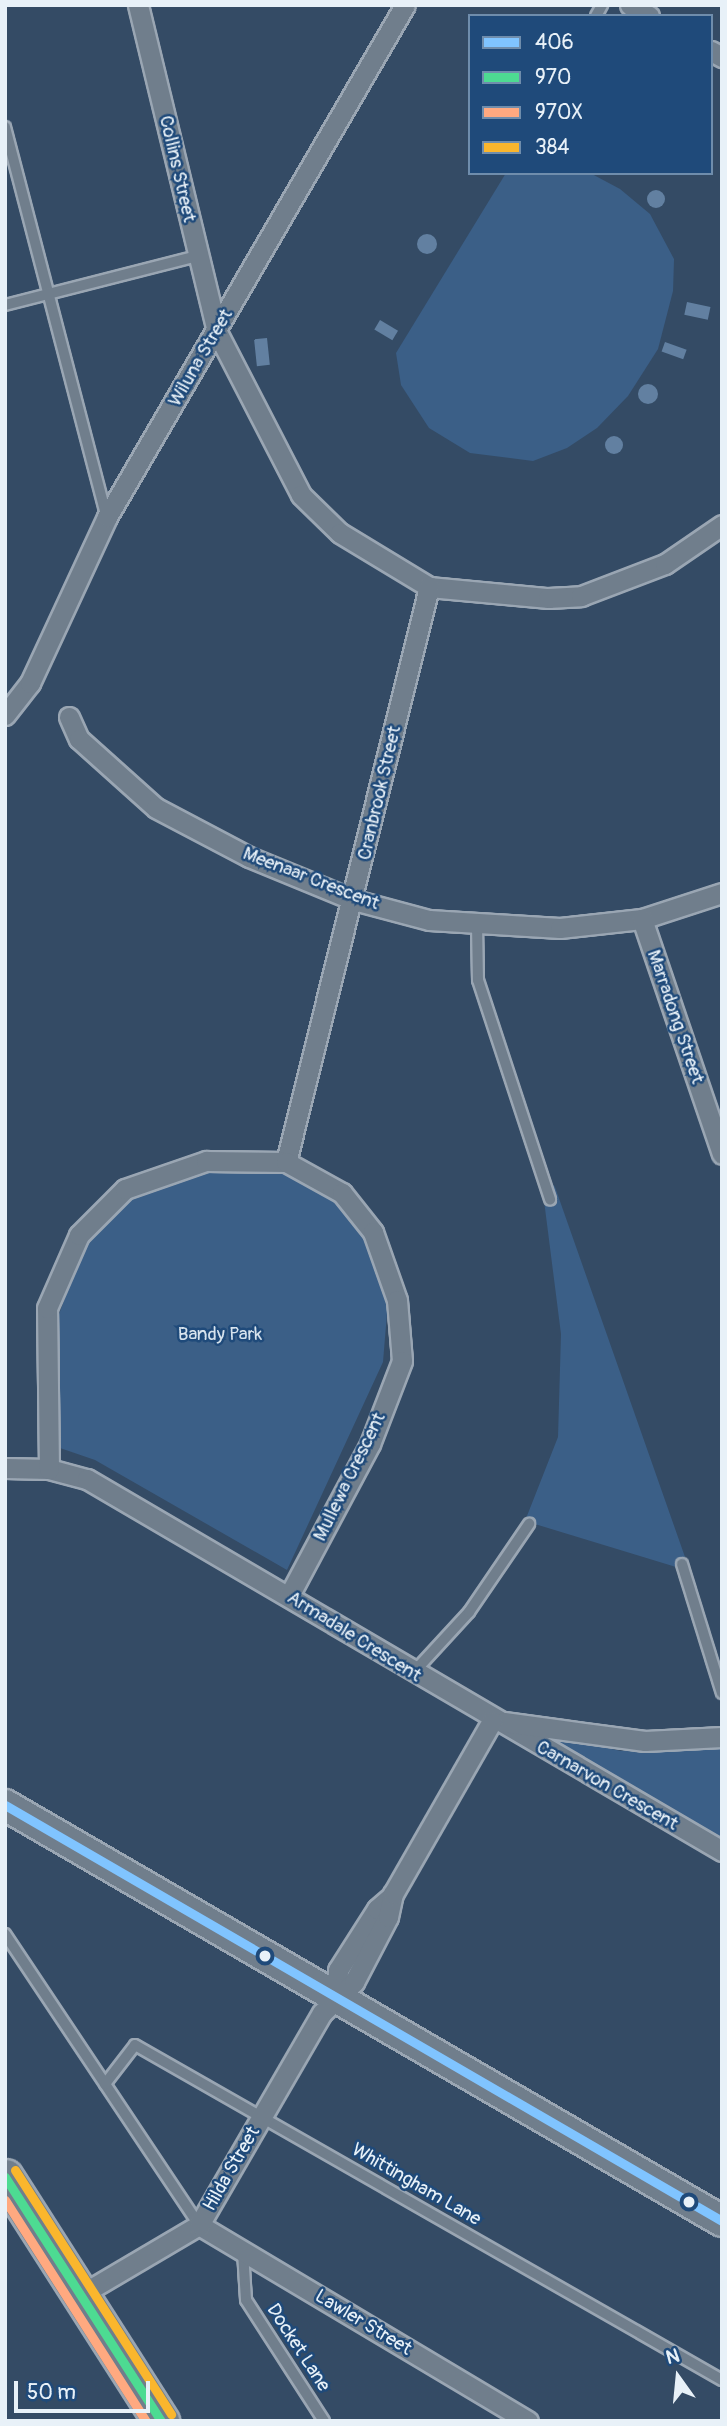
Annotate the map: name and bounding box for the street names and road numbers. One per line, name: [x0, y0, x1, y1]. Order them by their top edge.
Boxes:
street label: Collins Street: [154, 113, 200, 225]
street label: Wiluna Street: [164, 305, 238, 411]
street label: Cranbrook Street: [353, 724, 407, 862]
street label: Meenaar Crescent: [240, 843, 382, 915]
street label: Marradong Street: [641, 947, 709, 1087]
street label: Mullewa Crescent: [309, 1409, 391, 1545]
street label: Armadale Crescent: [283, 1587, 425, 1687]
street label: Carnarvon Crescent: [532, 1736, 682, 1836]
street label: Hilda Street: [199, 2123, 265, 2215]
street label: Whittingham Lane: [347, 2139, 485, 2231]
street label: Lawler Street: [311, 2285, 415, 2361]
street label: Docket Lane: [261, 2300, 335, 2396]

